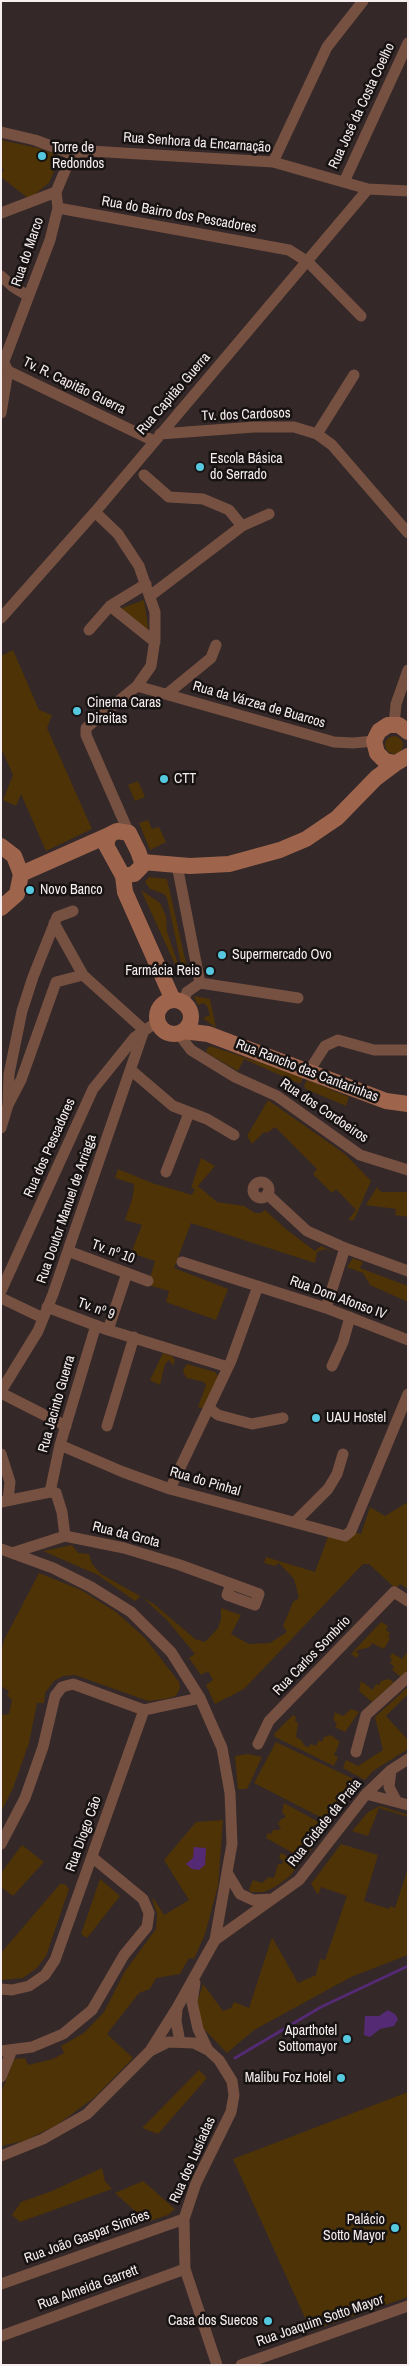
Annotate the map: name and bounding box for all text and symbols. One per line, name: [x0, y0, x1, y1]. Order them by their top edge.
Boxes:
street label: Rua José da Costa Coelho: [325, 40, 399, 172]
street label: Rua Senhora da Encarnação: [123, 129, 271, 157]
place label: Torre de Redondos: [52, 140, 104, 172]
marker: Torre de Redondos: [36, 150, 48, 162]
street label: Rua do Bairro dos Pescadores: [100, 193, 258, 237]
street label: Rua do Marco: [8, 215, 48, 289]
street label: Rua Capitão Guerra: [134, 349, 214, 439]
street label: Tv. R. Capitão Guerra: [20, 354, 128, 418]
street label: Tv. dos Cardosos: [201, 405, 291, 425]
place label: Escola Básica do Serrado: [210, 451, 283, 484]
marker: Escola Básica do Serrado: [194, 461, 206, 473]
street label: Rua da Várzea de Buarcos: [191, 678, 327, 732]
place label: Cinema Caras Direitas: [87, 695, 161, 728]
marker: Cinema Caras Direitas: [71, 705, 83, 717]
place label: CTT: [174, 771, 196, 787]
marker: CTT: [158, 773, 170, 785]
place label: Novo Banco: [40, 882, 103, 898]
marker: Novo Banco: [24, 884, 36, 896]
place label: Supermercado Ovo: [232, 947, 332, 963]
marker: Supermercado Ovo: [216, 949, 228, 961]
place label: Farmácia Reis: [125, 963, 200, 979]
marker: Farmácia Reis: [204, 965, 216, 977]
street label: Rua Rancho das Cantarinhas: [233, 1036, 381, 1106]
street label: Rua dos Cordoeiros: [277, 1075, 371, 1147]
street label: Rua dos Pescadores: [21, 1096, 79, 1200]
street label: Rua Doutor Manuel de Arriaga: [34, 1132, 100, 1286]
street label: Tv. nº 10: [89, 1236, 137, 1268]
street label: Rua Dom Afonso IV: [287, 1273, 389, 1323]
street label: Tv. nº 9: [75, 1295, 117, 1323]
street label: Rua Jacinto Guerra: [35, 1354, 79, 1454]
place label: UAU Hostel: [326, 1410, 386, 1426]
marker: UAU Hostel: [310, 1412, 322, 1424]
street label: Rua do Pinhal: [168, 1464, 242, 1500]
street label: Rua da Grota: [91, 1519, 161, 1551]
street label: Rua Carlos Sombrio: [270, 1613, 354, 1699]
street label: Rua Cidade da Praia: [285, 1776, 365, 1870]
street label: Rua Diogo Cão: [63, 1794, 105, 1874]
place label: Aparthotel Sottomayor: [278, 2023, 337, 2056]
marker: Aparthotel Sottomayor: [341, 2033, 353, 2045]
place label: Malibu Foz Hotel: [245, 2070, 331, 2086]
marker: Malibu Foz Hotel: [335, 2072, 347, 2084]
street label: Rua dos Lusíadas: [167, 2114, 219, 2206]
street label: Rua João Gaspar Simões: [22, 2207, 152, 2267]
place label: Palácio Sotto Mayor: [323, 2212, 385, 2244]
marker: Palácio Sotto Mayor: [389, 2222, 401, 2234]
street label: Rua Almeida Garrett: [36, 2262, 140, 2314]
street label: Rua Joaquim Sotto Mayor: [254, 2291, 386, 2351]
place label: Casa dos Suecos: [168, 2313, 258, 2329]
marker: Casa dos Suecos: [262, 2315, 274, 2327]

